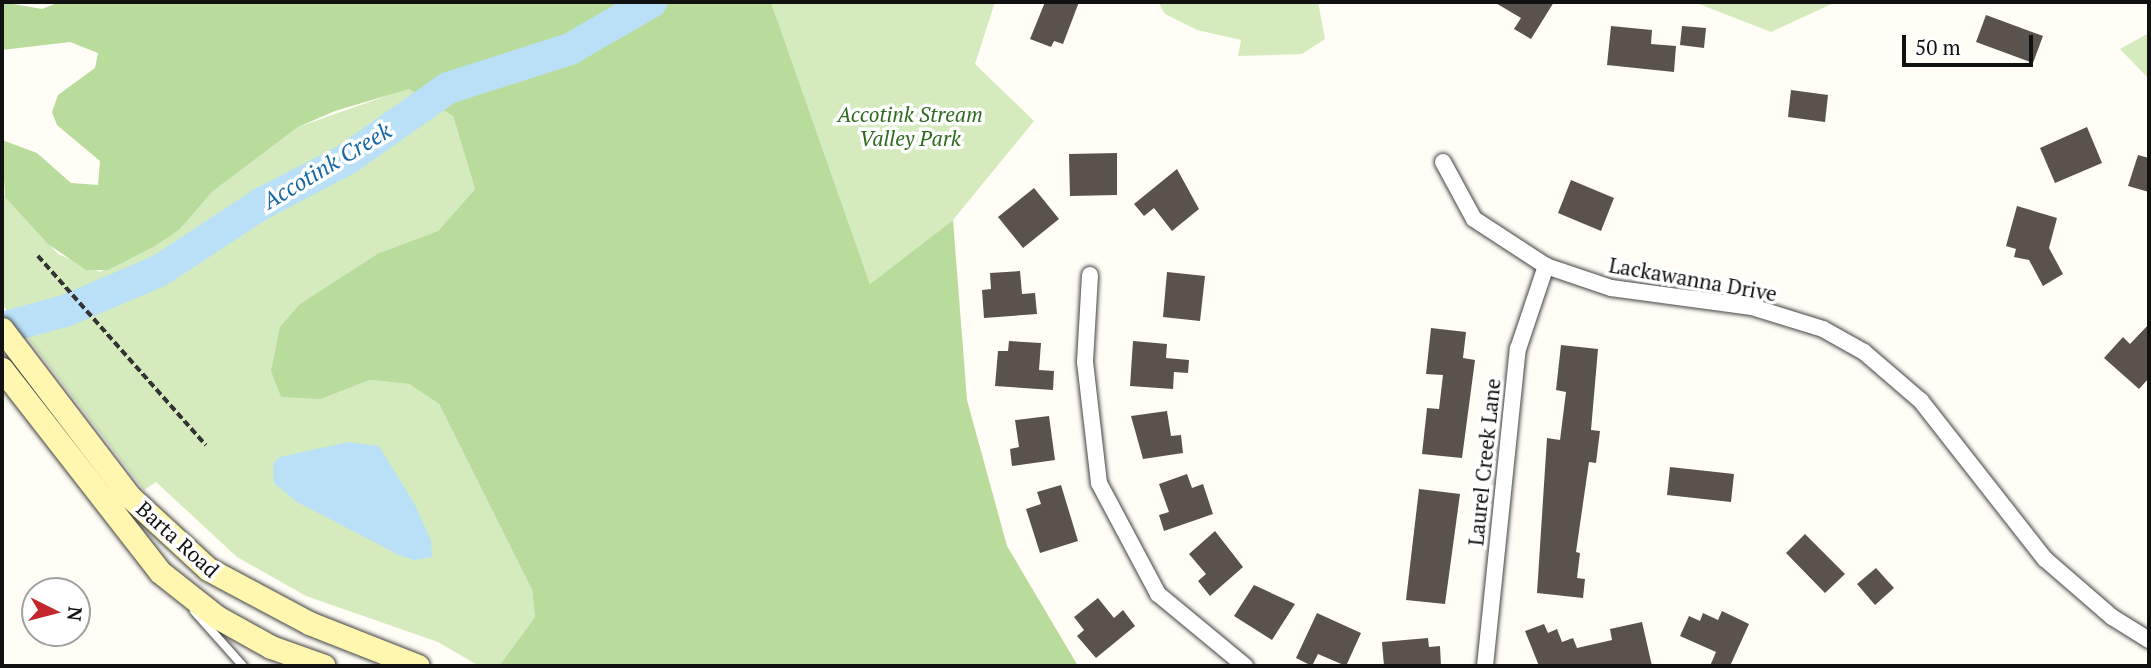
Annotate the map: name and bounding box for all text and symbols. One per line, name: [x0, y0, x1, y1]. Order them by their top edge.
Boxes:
scale bar: [1906, 21, 2037, 65]
text: 50 m: [1915, 33, 1961, 61]
park label: Accotink Stream Valley Park: [837, 101, 983, 151]
water label: Accotink Creek: [258, 117, 396, 215]
street label: Lackawanna Drive: [1607, 252, 1779, 306]
street label: Laurel Creek Lane: [1463, 377, 1505, 547]
street label: Barta Road: [132, 496, 224, 582]
north arrow: [21, 577, 91, 647]
text: N: [62, 606, 89, 623]

